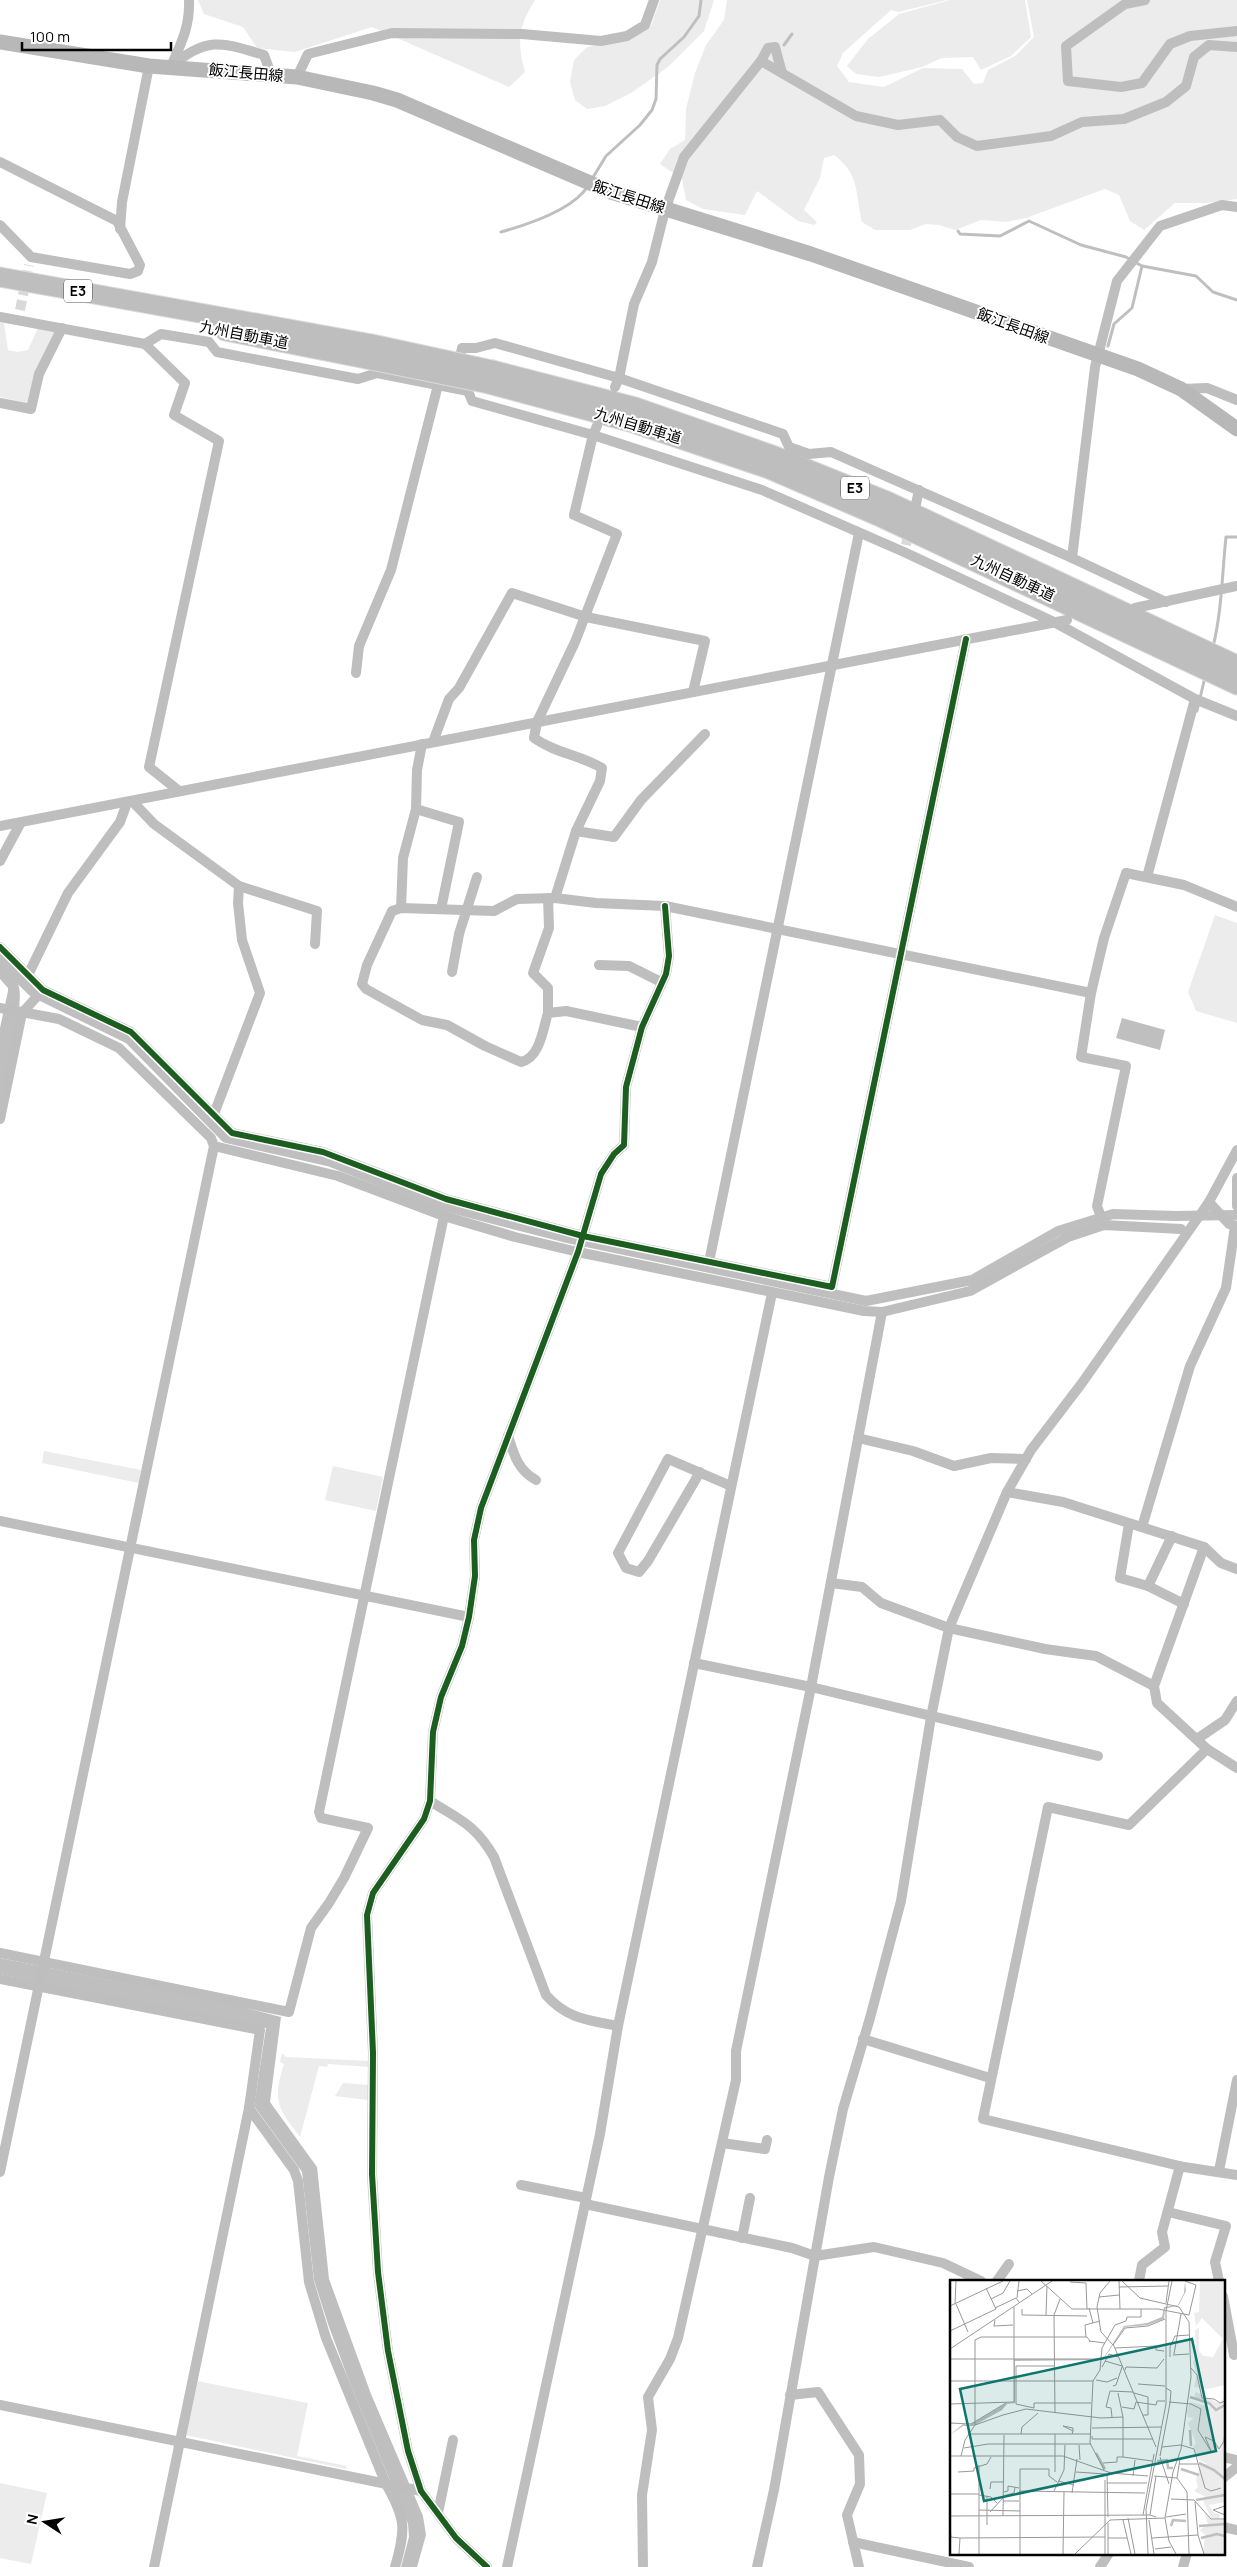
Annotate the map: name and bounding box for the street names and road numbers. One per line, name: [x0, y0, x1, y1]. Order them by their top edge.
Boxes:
street label: 飯江長田線: [208, 59, 284, 86]
street label: 飯江長田線: [590, 175, 668, 218]
road number: E3: [64, 280, 92, 302]
street label: 飯江長田線: [974, 303, 1052, 348]
street label: 九州自動車道: [198, 316, 290, 353]
street label: 九州自動車道: [592, 402, 684, 449]
road number: E3: [841, 476, 869, 499]
street label: 九州自動車道: [968, 549, 1058, 606]

